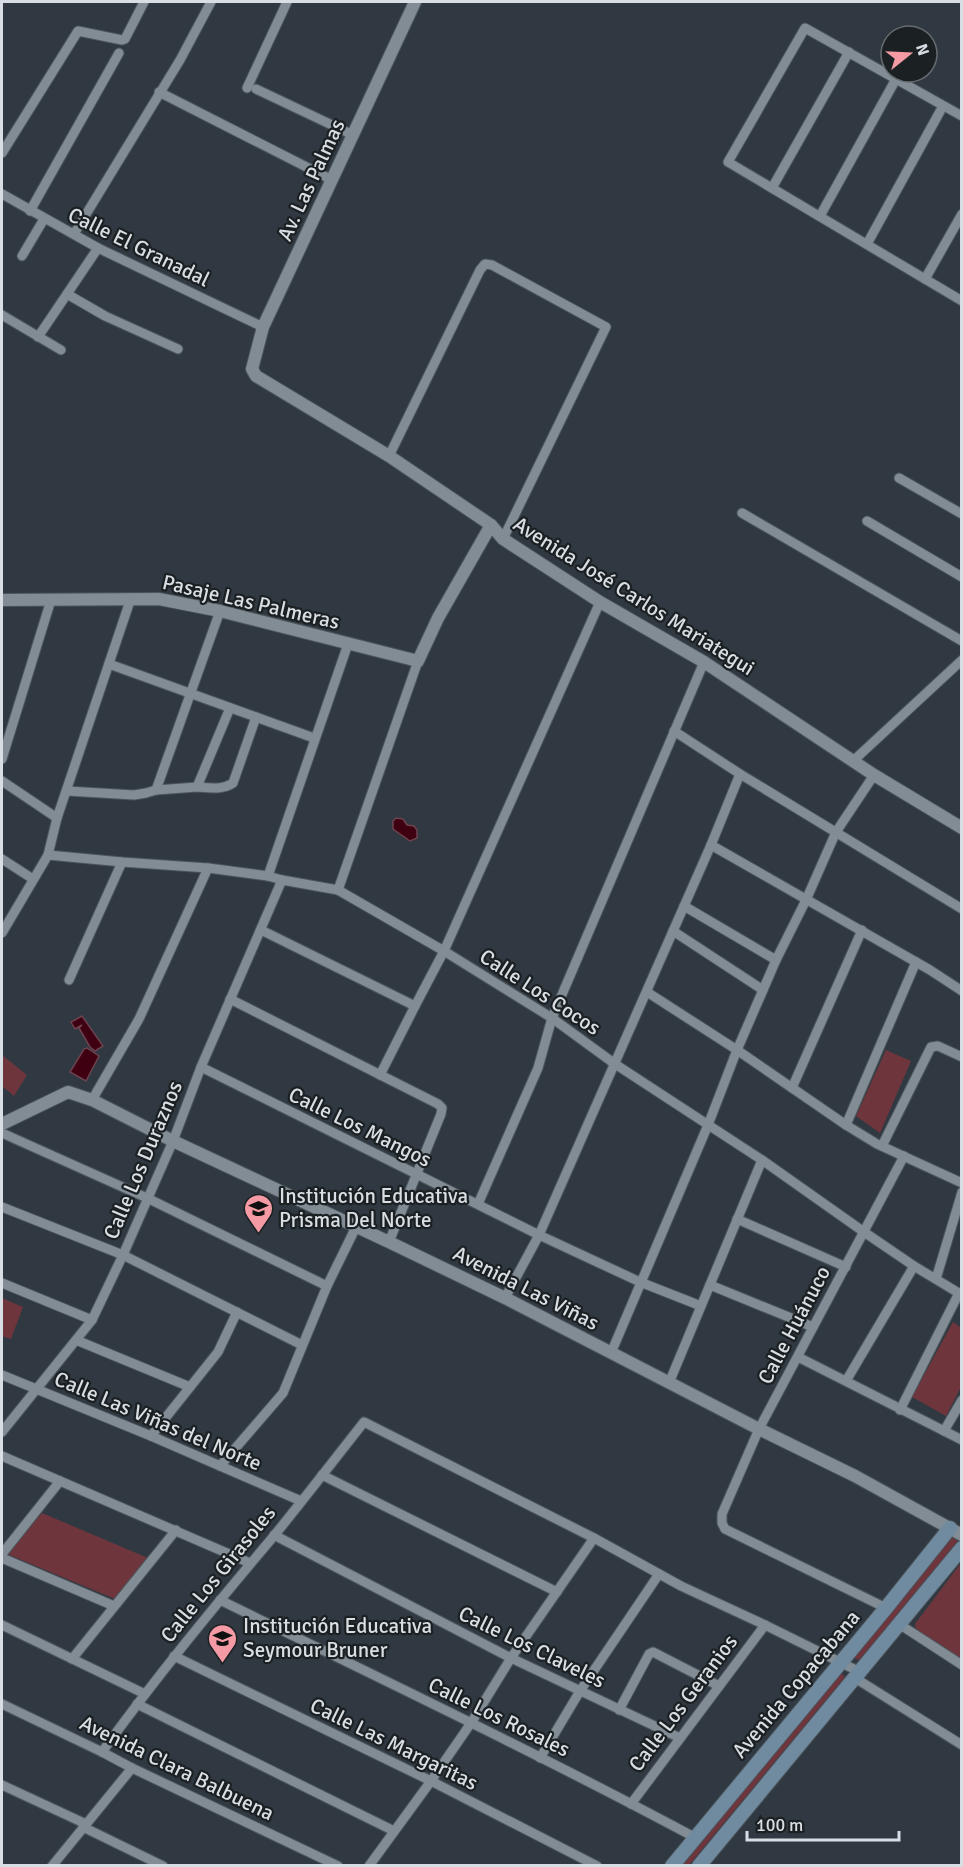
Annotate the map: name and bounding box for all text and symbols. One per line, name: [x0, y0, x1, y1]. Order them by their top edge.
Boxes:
north arrow: [879, 24, 939, 84]
text: N: [911, 41, 934, 58]
street label: Av. Las Palmas: [272, 115, 350, 245]
street label: Calle El Granadal: [64, 201, 214, 293]
street label: Avenida José Carlos Mariategui: [508, 511, 760, 681]
street label: Pasaje Las Palmeras: [160, 569, 342, 635]
street label: Calle Los Cocos: [475, 943, 605, 1041]
street label: Calle Los Duraznos: [98, 1077, 188, 1243]
street label: Calle Los Mangos: [284, 1081, 436, 1173]
place label: Institución Educativa Prisma Del Norte: [279, 1183, 468, 1233]
school or university icon: Institución Educativa Prisma Del Norte: [242, 1192, 274, 1234]
street label: Avenida Las Viñas: [449, 1240, 603, 1336]
street label: Calle Huánuco: [752, 1261, 836, 1389]
street label: Calle Las Viñas del Norte: [50, 1366, 266, 1476]
street label: Calle Los Girasoles: [155, 1500, 281, 1648]
street label: Calle Los Claveles: [454, 1600, 610, 1694]
street label: Avenida Copacabana: [726, 1605, 866, 1763]
place label: Institución Educativa Seymour Bruner: [243, 1613, 432, 1663]
school or university icon: Institución Educativa Seymour Bruner: [206, 1622, 238, 1664]
street label: Calle Los Geranios: [623, 1629, 743, 1777]
street label: Calle Los Rosales: [424, 1672, 574, 1762]
street label: Calle Las Margaritas: [306, 1692, 482, 1796]
street label: Avenida Clara Balbuena: [76, 1710, 278, 1826]
scale bar: [747, 1804, 898, 1842]
text: 100 m: [756, 1814, 803, 1836]

